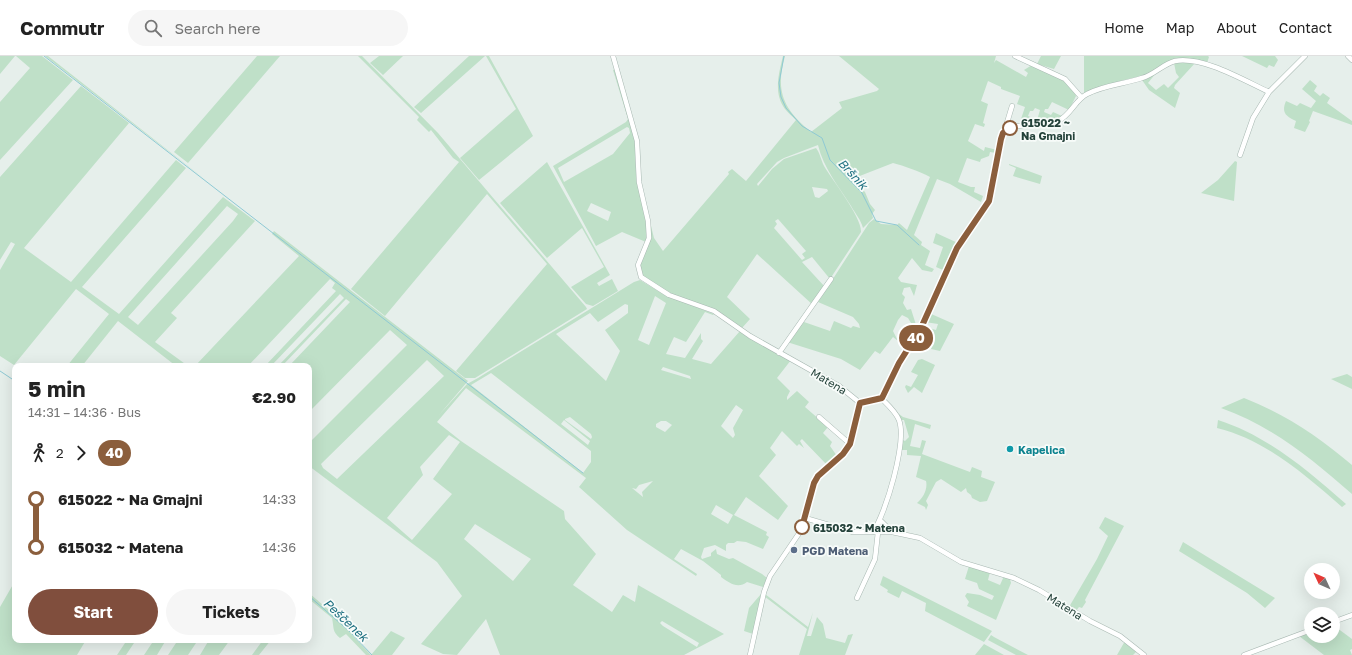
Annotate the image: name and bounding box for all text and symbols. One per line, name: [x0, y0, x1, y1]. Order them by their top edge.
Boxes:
search box: [128, 10, 408, 46]
text: Commutr: [20, 16, 104, 39]
icon: search: [142, 17, 164, 39]
text: Search here: [174, 19, 260, 37]
text: Home: [1104, 19, 1144, 36]
text: Map: [1166, 19, 1194, 36]
text: About: [1216, 19, 1257, 36]
text: Contact: [1279, 19, 1332, 36]
place label: 615022 ~ Na Gmajni: [1021, 116, 1075, 142]
marker: 615022 ~ Na Gmajni: [1002, 120, 1018, 136]
water label: Bršnik: [835, 156, 872, 193]
line badge: 40: [898, 325, 934, 351]
text: 40: [907, 329, 925, 346]
street label: Matena: [809, 365, 849, 397]
text: 5 min: [28, 375, 86, 402]
text: €2.90: [252, 388, 296, 406]
text: 14:31 – 14:36 · Bus: [28, 404, 141, 420]
icon: walk: [28, 442, 50, 464]
icon: forward: [70, 442, 92, 464]
place label: Kapelica: [1018, 443, 1065, 456]
text: 40: [106, 444, 123, 461]
marker: Kapelica: [1005, 444, 1015, 454]
text: 2: [56, 445, 64, 461]
text: 615022 ~ Na Gmajni: [58, 490, 203, 508]
text: 14:33: [263, 491, 296, 507]
marker: 615032 ~ Matena: [794, 519, 810, 535]
place label: 615032 ~ Matena: [813, 521, 905, 534]
text: 615032 ~ Matena: [58, 538, 183, 556]
text: 14:36: [262, 539, 296, 555]
place label: PGD Matena: [802, 544, 868, 557]
marker: PGD Matena: [789, 545, 799, 555]
north arrow: [1304, 563, 1340, 599]
map controls: [1304, 563, 1340, 643]
button: Start: [28, 589, 158, 635]
button: Tickets: [166, 589, 296, 635]
street label: Matena: [1045, 590, 1085, 622]
water label: Peščenek: [321, 596, 372, 645]
button: layers: [1304, 607, 1340, 643]

